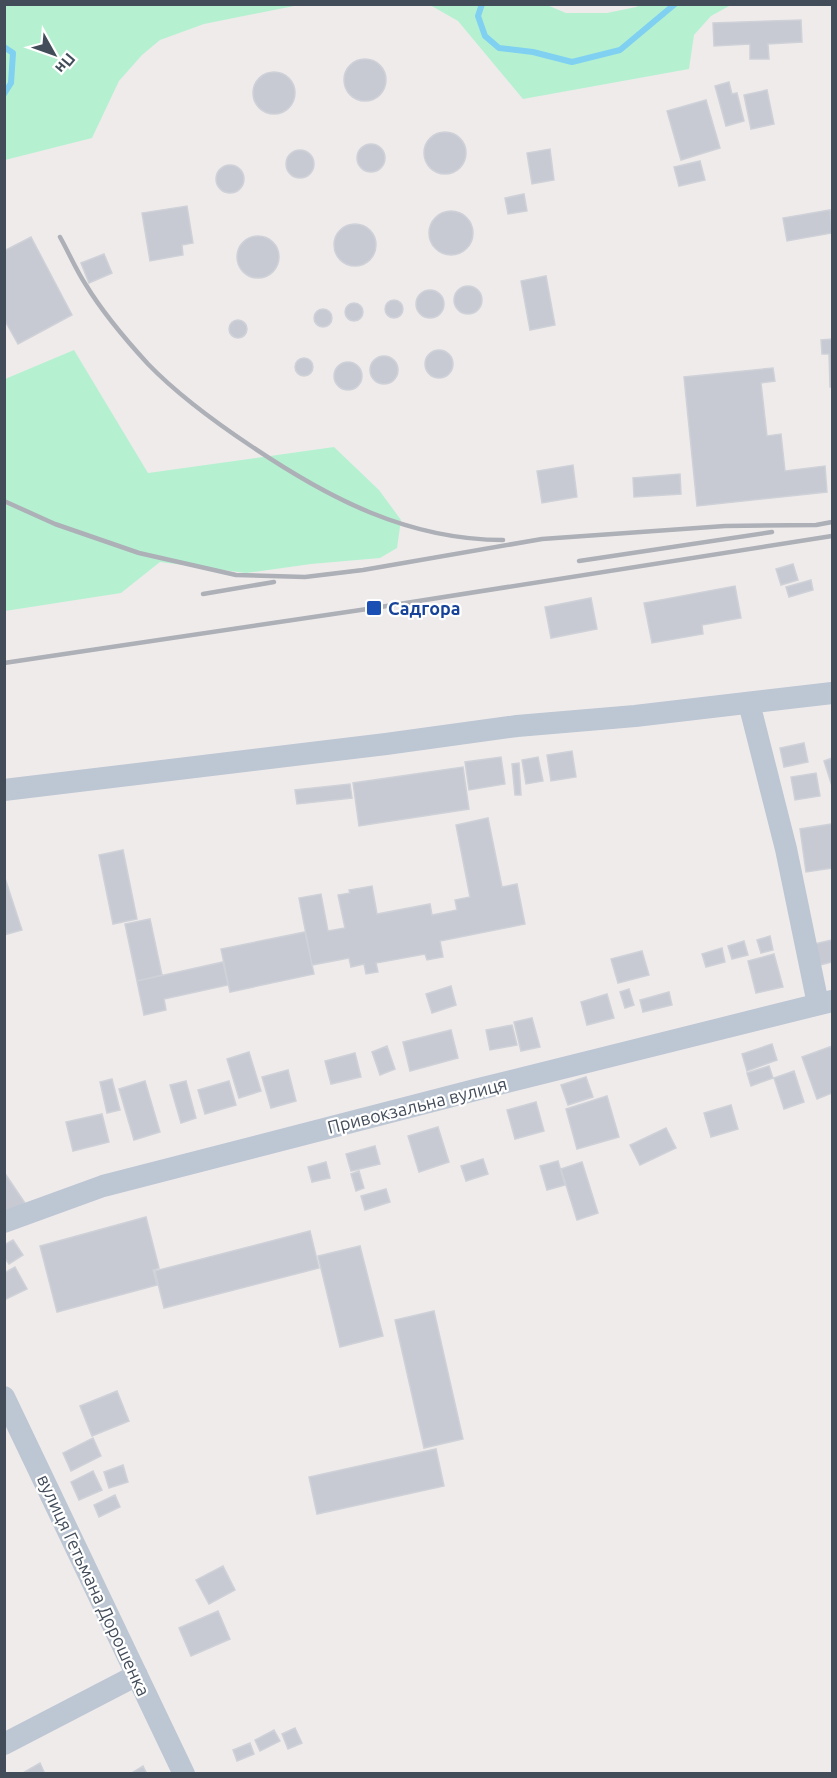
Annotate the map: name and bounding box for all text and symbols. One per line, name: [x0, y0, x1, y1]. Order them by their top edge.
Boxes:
north arrow: [24, 24, 84, 84]
text: Пн: [52, 50, 79, 77]
place label: Садгора: [388, 598, 461, 618]
marker: Садгора: [365, 599, 383, 617]
street label: Привокзальна вулиця: [325, 1073, 509, 1137]
street label: вулиця Гетьмана Дорошенка: [34, 1471, 154, 1699]

